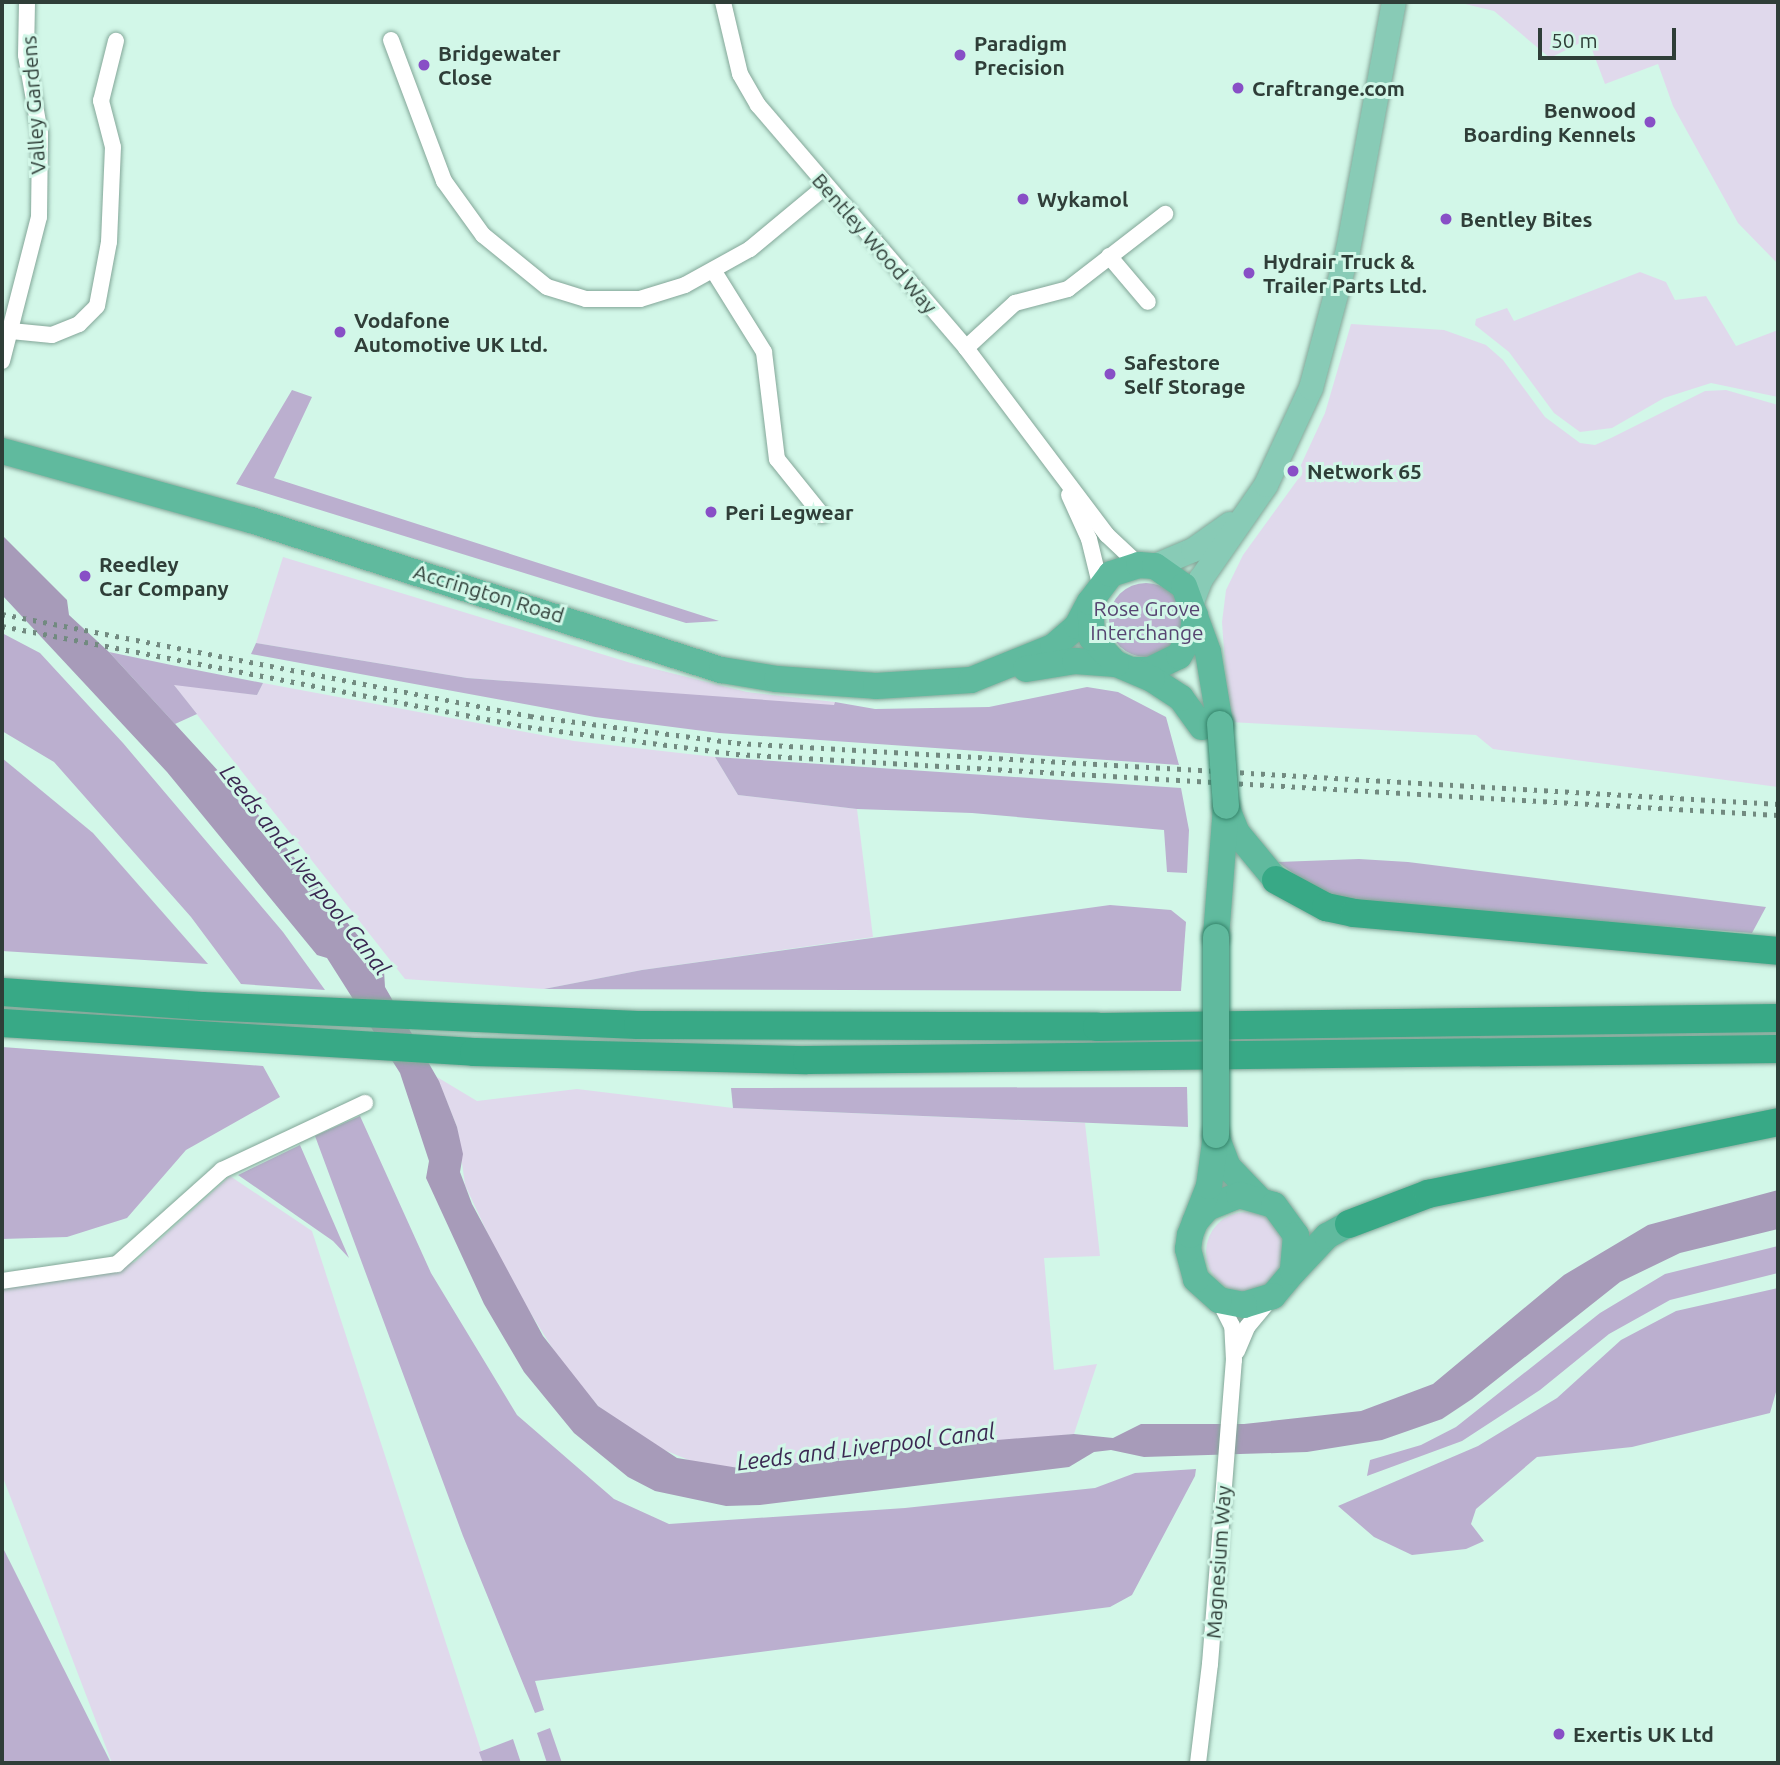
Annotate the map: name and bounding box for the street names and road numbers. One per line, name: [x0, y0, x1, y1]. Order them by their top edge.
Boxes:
street label: Valley Gardens: [16, 35, 50, 175]
street label: Bentley Wood Way: [807, 168, 943, 318]
street label: Accrington Road: [411, 558, 567, 628]
street label: Magnesium Way: [1200, 1484, 1236, 1640]

